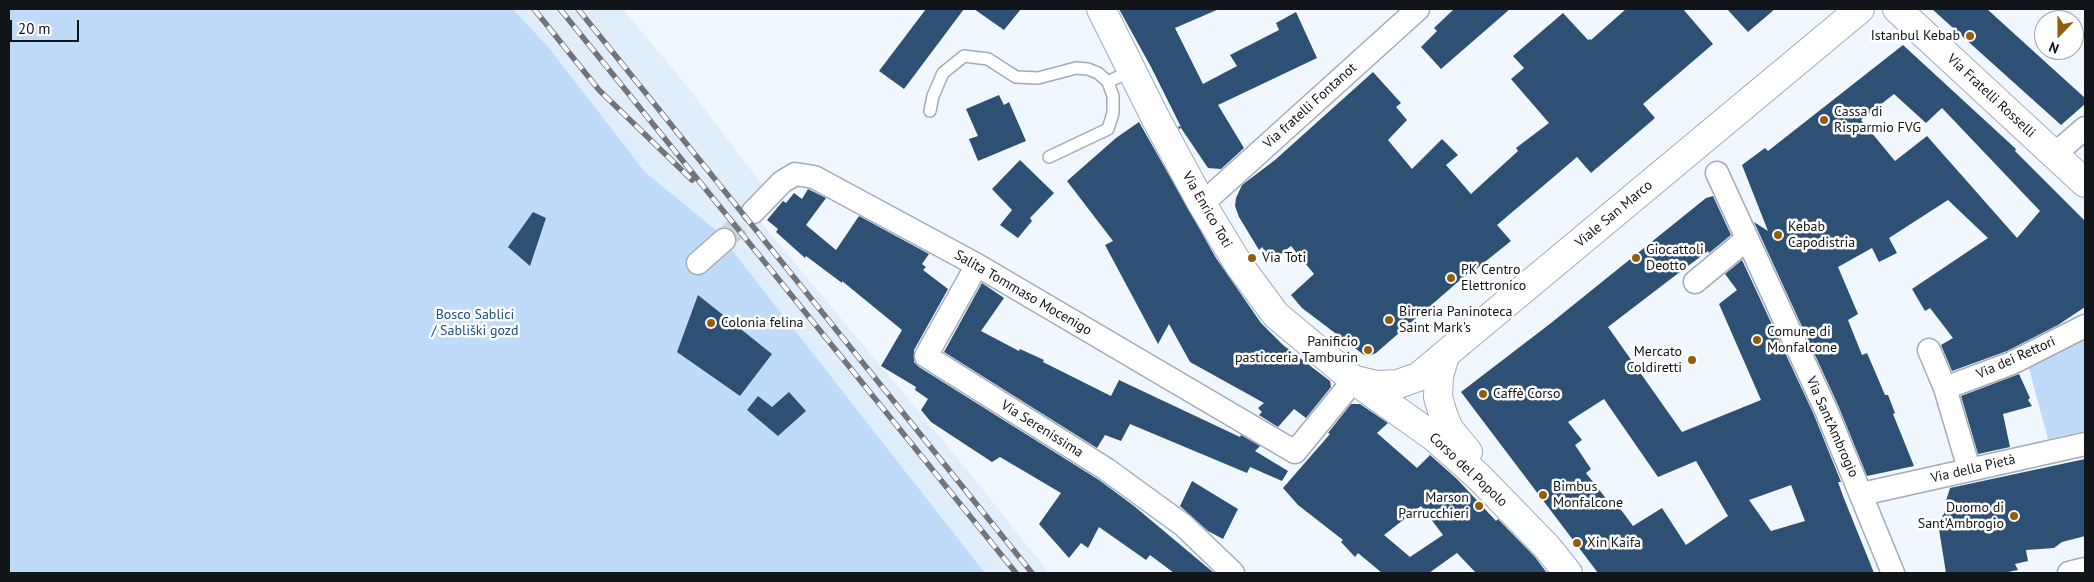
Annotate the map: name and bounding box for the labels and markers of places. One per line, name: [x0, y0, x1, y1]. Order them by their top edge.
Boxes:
place label: Istanbul Kebab: [1871, 28, 1960, 44]
marker: Istanbul Kebab: [1964, 30, 1976, 42]
place label: Cassa di Risparmio FVG: [1834, 104, 1921, 136]
marker: Cassa di Risparmio FVG: [1818, 114, 1830, 126]
place label: Kebab Capodistria: [1788, 219, 1855, 252]
marker: Kebab Capodistria: [1772, 229, 1784, 241]
place label: Giocattoli Deotto: [1646, 242, 1704, 274]
place label: Via Toti: [1262, 250, 1306, 266]
marker: Via Toti: [1246, 252, 1258, 264]
marker: Giocattoli Deotto: [1630, 252, 1642, 264]
place label: PK Centro Elettronico: [1461, 262, 1526, 294]
marker: PK Centro Elettronico: [1445, 272, 1457, 284]
place label: Birreria Paninoteca Saint Mark's: [1399, 304, 1512, 336]
marker: Birreria Paninoteca Saint Mark's: [1383, 314, 1395, 326]
place label: Colonia felina: [721, 315, 804, 331]
marker: Colonia felina: [705, 317, 717, 329]
place label: Comune di Monfalcone: [1767, 324, 1837, 357]
place label: Panificio pasticceria Tamburin: [1235, 334, 1358, 367]
marker: Comune di Monfalcone: [1751, 334, 1763, 346]
marker: Panificio pasticceria Tamburin: [1362, 344, 1374, 356]
place label: Mercato Coldiretti: [1627, 344, 1682, 377]
marker: Mercato Coldiretti: [1686, 354, 1698, 366]
place label: Caffè Corso: [1493, 386, 1560, 402]
marker: Caffè Corso: [1477, 388, 1489, 400]
place label: Bimbus Monfalcone: [1553, 479, 1623, 512]
marker: Bimbus Monfalcone: [1537, 489, 1549, 501]
place label: Marson Parrucchieri: [1398, 490, 1469, 522]
marker: Marson Parrucchieri: [1473, 500, 1485, 512]
place label: Duomo di Sant'Ambrogio: [1918, 500, 2004, 532]
marker: Duomo di Sant'Ambrogio: [2008, 510, 2020, 522]
place label: Xin Kaifa: [1587, 535, 1641, 551]
marker: Xin Kaifa: [1571, 537, 1583, 549]

